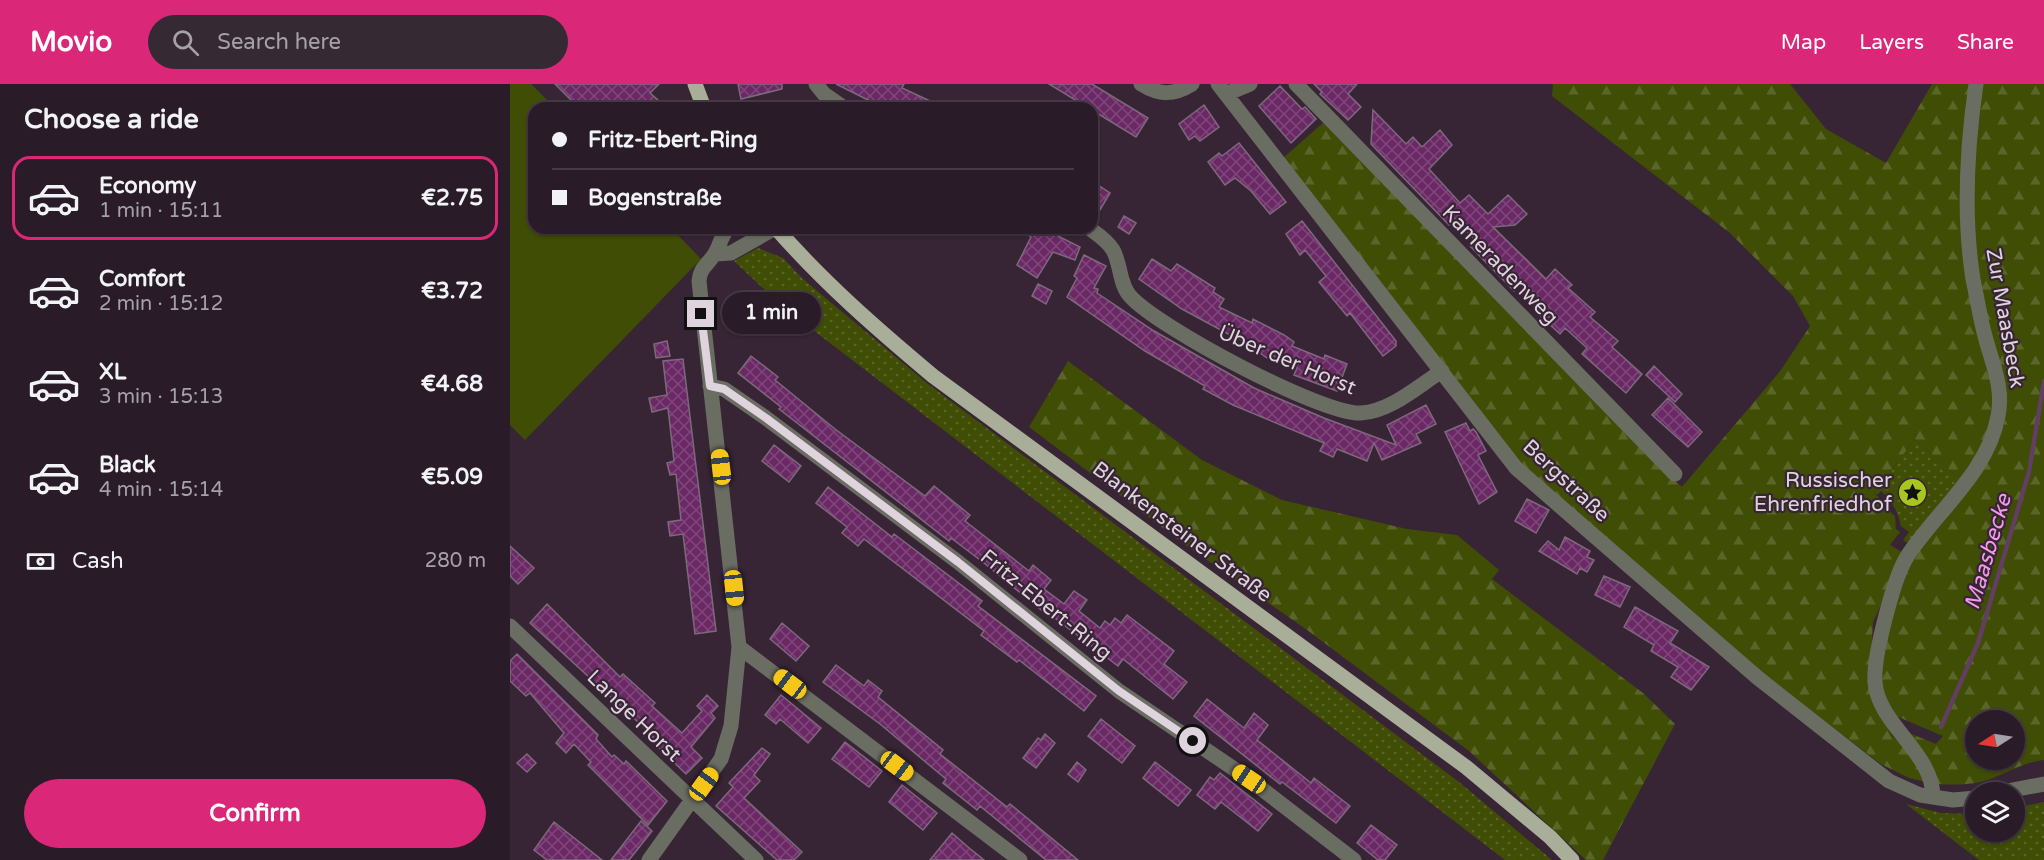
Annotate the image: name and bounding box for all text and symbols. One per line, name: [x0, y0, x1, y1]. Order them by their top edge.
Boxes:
search box: [148, 15, 568, 69]
text: Movio: [30, 25, 112, 59]
icon: search: [169, 26, 202, 59]
text: Search here: [217, 29, 341, 55]
text: Map: [1781, 30, 1826, 55]
text: Layers: [1859, 30, 1924, 55]
text: Share: [1957, 30, 2014, 55]
text: Choose a ride: [24, 103, 199, 136]
text: Fritz-Ebert-Ring: [588, 127, 758, 153]
icon: car: [27, 171, 81, 225]
text: Economy: [99, 173, 196, 199]
text: €2.75: [421, 185, 483, 211]
text: Bogenstraße: [588, 185, 722, 211]
text: 1 min · 15:11: [99, 199, 223, 223]
street label: Kameradenweg: [1437, 200, 1563, 330]
street label: Zur Maasbeck: [1980, 246, 2030, 390]
icon: car: [27, 264, 81, 318]
text: Comfort: [99, 266, 185, 292]
text: €3.72: [421, 278, 483, 304]
text: 2 min · 15:12: [99, 292, 223, 316]
callout: 1 min: [722, 293, 821, 335]
route end: [687, 300, 714, 327]
text: 1 min: [745, 301, 798, 325]
street label: Über der Horst: [1214, 320, 1360, 400]
icon: car: [27, 357, 81, 411]
text: XL: [99, 359, 126, 385]
text: €4.68: [421, 371, 483, 397]
text: 3 min · 15:13: [99, 385, 223, 409]
street label: Bergstraße: [1517, 434, 1615, 528]
car: [710, 448, 732, 486]
icon: car: [27, 450, 81, 504]
text: Black: [99, 452, 156, 478]
street label: Blankensteiner Straße: [1087, 456, 1277, 608]
text: €5.09: [421, 464, 483, 490]
place label: Russischer Ehrenfriedhof: [1754, 468, 1892, 517]
place icon: Russischer Ehrenfriedhof: [1897, 476, 1929, 508]
text: 4 min · 15:14: [99, 478, 223, 502]
water label: Maasbecke: [1959, 490, 2017, 613]
street label: Fritz-Ebert-Ring: [975, 544, 1117, 666]
icon: cash: [24, 545, 57, 578]
text: Cash: [72, 548, 124, 574]
text: 280 m: [425, 549, 486, 573]
car: [723, 569, 745, 607]
street label: Lange Horst: [582, 665, 686, 767]
car: [770, 666, 810, 702]
north arrow: [1965, 710, 2025, 770]
map controls: [1965, 710, 2025, 842]
route start: [1179, 727, 1206, 754]
car: [877, 748, 917, 784]
car: [1229, 761, 1269, 797]
car: [686, 764, 722, 804]
button: Confirm: [24, 779, 486, 848]
button: layers: [1965, 782, 2025, 842]

